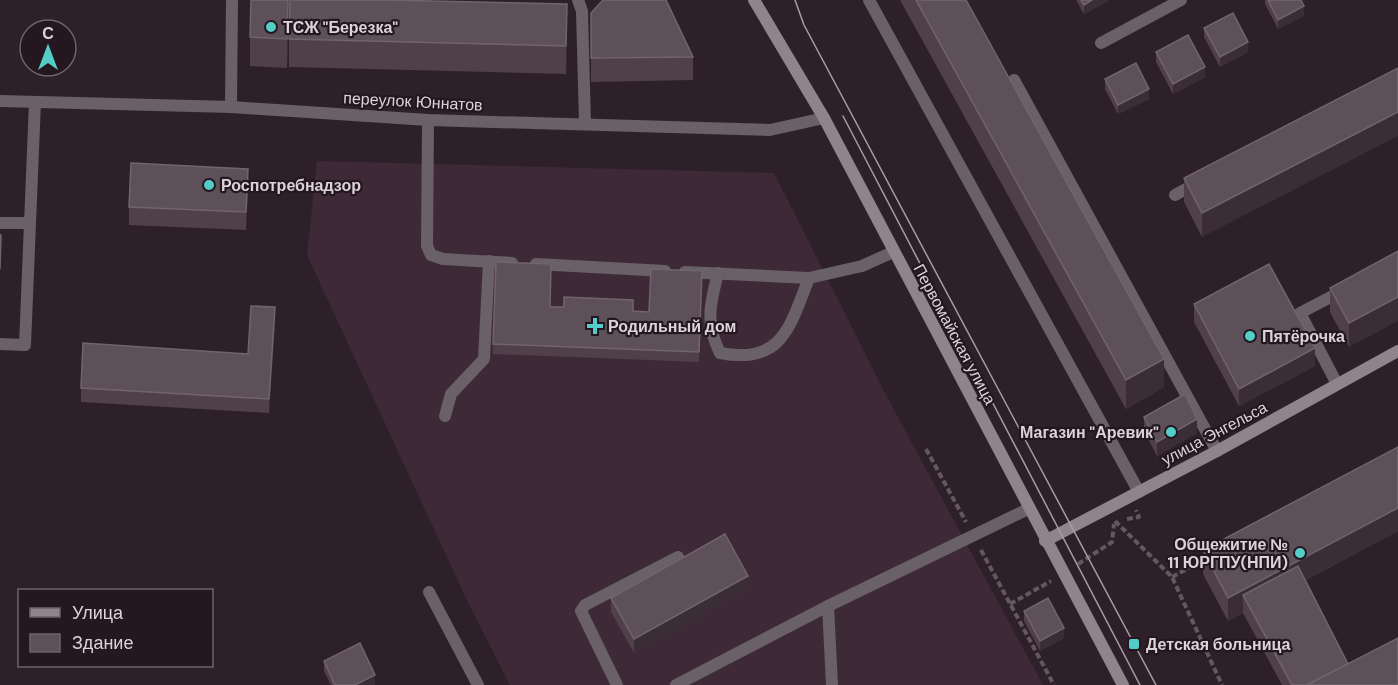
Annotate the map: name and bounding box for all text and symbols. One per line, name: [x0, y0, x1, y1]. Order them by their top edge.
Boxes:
place label: ТСЖ "Березка": [283, 17, 398, 38]
north arrow: [18, 18, 78, 78]
marker: ТСЖ "Березка": [264, 20, 278, 34]
text: С: [42, 23, 54, 44]
street label: переулок Юннатов: [343, 87, 483, 116]
place label: Роспотребнадзор: [221, 175, 361, 196]
marker: Роспотребнадзор: [202, 178, 216, 192]
street label: Первомайская улица: [909, 260, 1001, 408]
place label: Родильный дом: [608, 316, 736, 337]
marker: Родильный дом: [586, 317, 604, 335]
place label: Пятёрочка: [1262, 326, 1345, 347]
marker: Пятёрочка: [1243, 329, 1257, 343]
street label: улица Энгельса: [1158, 397, 1271, 470]
place label: Магазин "Аревик": [1020, 422, 1159, 443]
marker: Магазин "Аревик": [1164, 425, 1178, 439]
place label: Общежитие № 11 ЮРГПУ(НПИ): [1167, 534, 1288, 573]
marker: Общежитие № 11 ЮРГПУ(НПИ): [1293, 546, 1307, 560]
legend: [18, 589, 213, 667]
text: Улица: [72, 601, 124, 625]
text: Здание: [72, 631, 133, 655]
place label: Детская больница: [1146, 634, 1291, 655]
marker: Детская больница: [1127, 637, 1141, 651]

